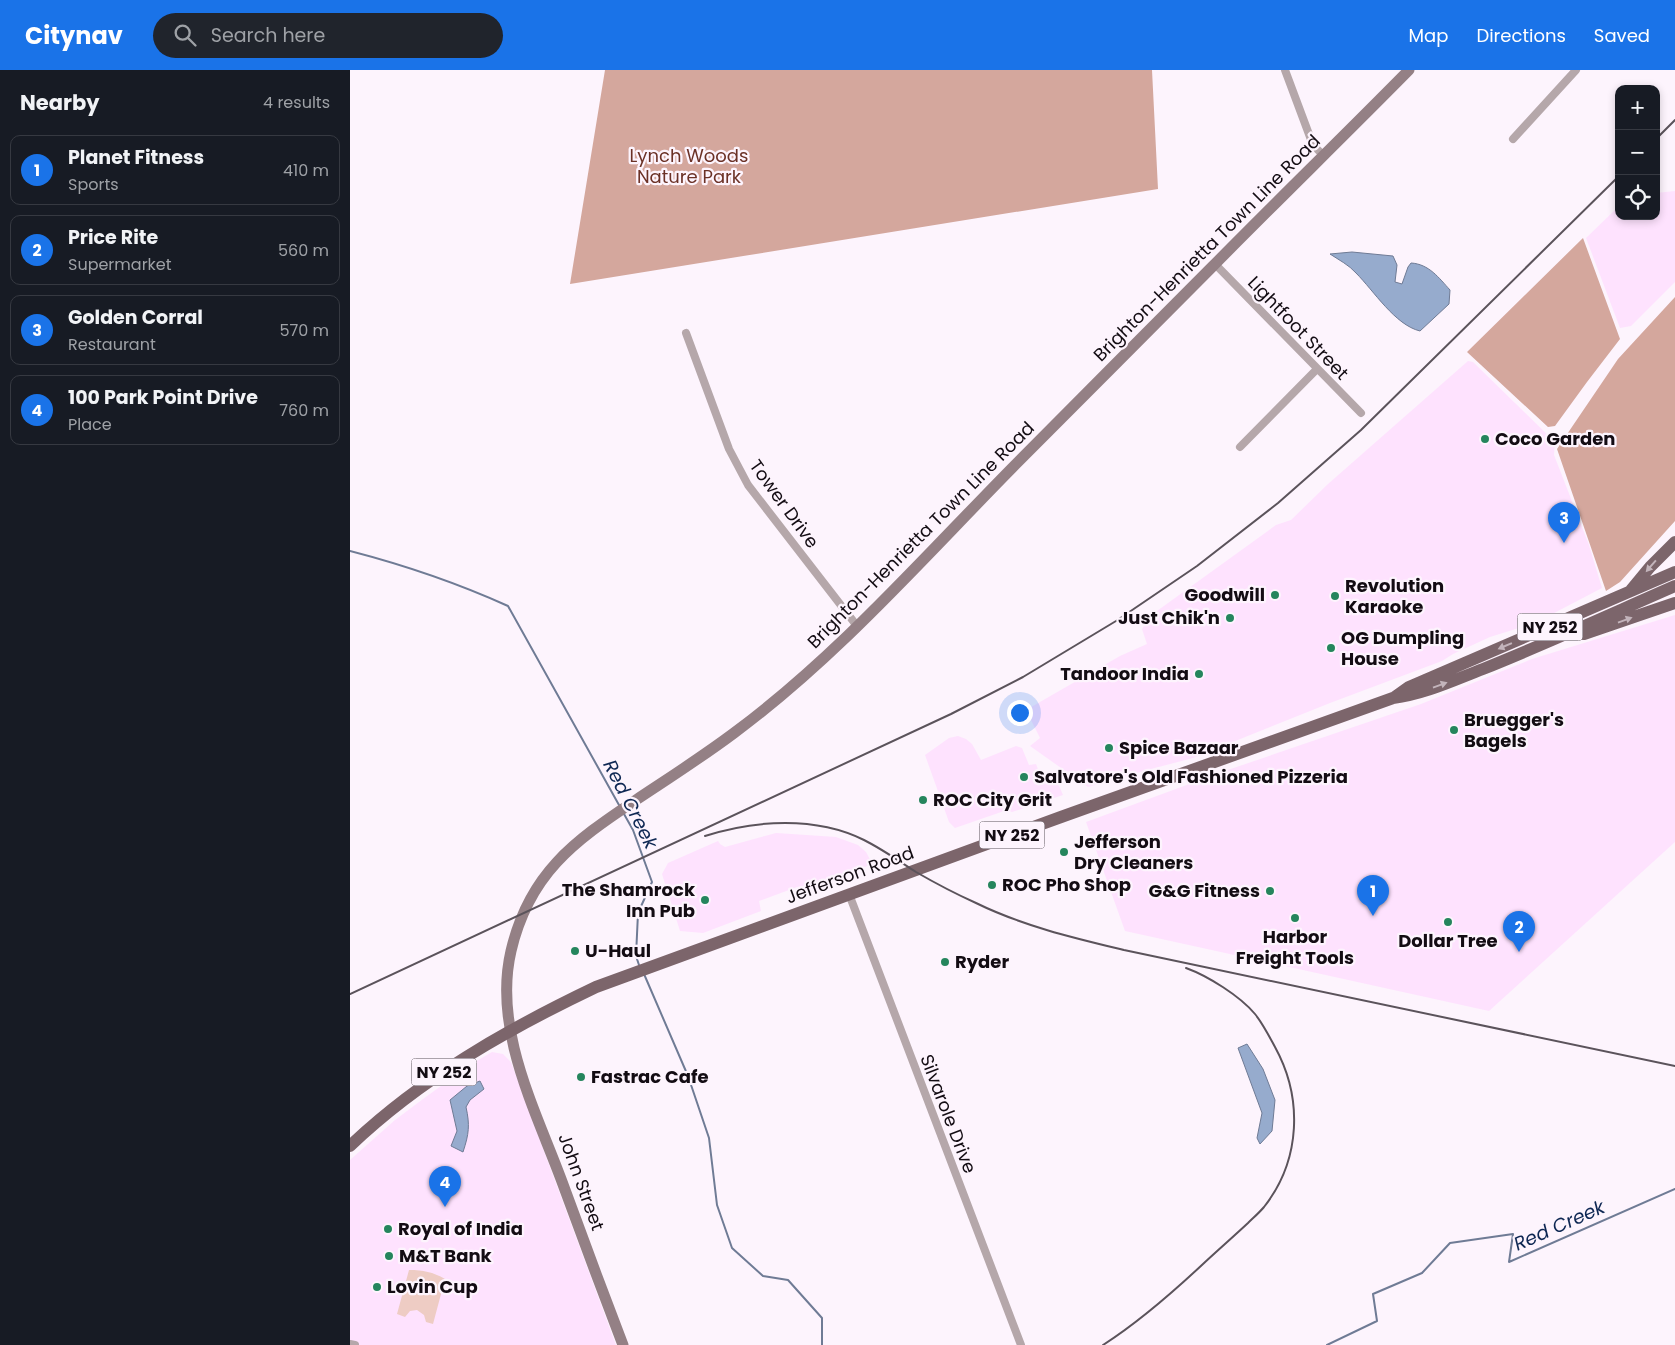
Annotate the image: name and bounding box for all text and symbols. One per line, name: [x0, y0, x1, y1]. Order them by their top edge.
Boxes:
search box: [153, 13, 503, 58]
text: Citynav: [25, 19, 123, 52]
icon: search: [171, 21, 199, 49]
text: Search here: [211, 22, 325, 49]
text: Map: [1409, 23, 1448, 48]
text: Directions: [1476, 23, 1566, 48]
text: Saved: [1594, 23, 1650, 48]
map controls: [1615, 85, 1660, 220]
button: +: [1615, 85, 1660, 130]
text: Nearby: [20, 88, 100, 117]
text: 4 results: [263, 91, 330, 114]
street label: Brighton-Henrietta Town Line Road: [1088, 129, 1326, 367]
button: −: [1615, 130, 1660, 175]
park label: Lynch Woods Nature Park: [630, 143, 748, 189]
text: Planet Fitness: [68, 144, 204, 171]
text: 1: [34, 159, 40, 182]
text: 410 m: [283, 159, 329, 182]
text: Sports: [68, 173, 119, 196]
button: locate: [1615, 175, 1660, 220]
text: Price Rite: [68, 224, 158, 251]
text: 2: [32, 239, 42, 262]
text: 560 m: [278, 239, 329, 262]
text: Supermarket: [68, 253, 172, 276]
street label: Lightfoot Street: [1242, 270, 1354, 385]
text: Golden Corral: [68, 304, 203, 331]
text: 3: [32, 319, 42, 342]
text: 570 m: [279, 319, 329, 342]
text: Restaurant: [68, 333, 156, 356]
text: 100 Park Point Drive: [68, 384, 258, 411]
text: 4: [32, 399, 42, 422]
text: 760 m: [279, 399, 329, 422]
text: Place: [68, 413, 112, 436]
street label: Brighton-Henrietta Town Line Road: [802, 416, 1040, 654]
place label: Coco Garden: [1495, 426, 1615, 451]
marker: Coco Garden: [1479, 433, 1491, 445]
street label: Tower Drive: [744, 454, 825, 553]
pin: 3: [1548, 502, 1580, 543]
one-way arrow: [1646, 559, 1657, 572]
place label: Revolution Karaoke: [1345, 573, 1444, 619]
place label: Goodwill: [1185, 582, 1265, 607]
marker: Goodwill: [1269, 589, 1281, 601]
marker: Revolution Karaoke: [1329, 590, 1341, 602]
place label: Just Chik'n: [1118, 605, 1220, 630]
marker: Just Chik'n: [1224, 612, 1236, 624]
road number: NY 252: [1518, 614, 1582, 640]
one-way arrow: [1618, 616, 1633, 624]
place label: OG Dumpling House: [1341, 625, 1464, 671]
marker: OG Dumpling House: [1325, 642, 1337, 654]
one-way arrow: [1498, 642, 1512, 650]
place label: Tandoor India: [1060, 661, 1189, 686]
marker: Tandoor India: [1193, 668, 1205, 680]
one-way arrow: [1433, 681, 1448, 689]
your location: [1007, 700, 1033, 726]
place label: Bruegger's Bagels: [1464, 707, 1564, 753]
marker: Bruegger's Bagels: [1448, 724, 1460, 736]
place label: Spice Bazaar: [1119, 735, 1239, 760]
marker: Spice Bazaar: [1103, 742, 1115, 754]
water label: Red Creek: [597, 755, 665, 855]
place label: Salvatore's Old Fashioned Pizzeria: [1034, 764, 1348, 789]
marker: Salvatore's Old Fashioned Pizzeria: [1018, 771, 1030, 783]
place label: ROC City Grit: [933, 787, 1052, 812]
marker: ROC City Grit: [917, 794, 929, 806]
road number: NY 252: [980, 822, 1044, 848]
place label: Jefferson Dry Cleaners: [1074, 829, 1193, 875]
street label: Jefferson Road: [782, 840, 917, 909]
marker: Jefferson Dry Cleaners: [1058, 846, 1070, 858]
place label: ROC Pho Shop: [1002, 872, 1131, 897]
pin: 1: [1357, 875, 1389, 916]
place label: The Shamrock Inn Pub: [562, 877, 696, 923]
place label: G&G Fitness: [1149, 878, 1260, 903]
marker: ROC Pho Shop: [986, 879, 998, 891]
marker: G&G Fitness: [1264, 885, 1276, 897]
marker: The Shamrock Inn Pub: [699, 894, 711, 906]
pin: 2: [1503, 911, 1535, 952]
marker: Harbor Freight Tools: [1289, 912, 1301, 924]
marker: Dollar Tree: [1442, 916, 1454, 928]
place label: Harbor Freight Tools: [1236, 924, 1354, 970]
place label: Dollar Tree: [1398, 928, 1498, 953]
place label: U-Haul: [585, 938, 651, 963]
marker: U-Haul: [569, 945, 581, 957]
place label: Ryder: [955, 949, 1009, 974]
marker: Ryder: [939, 956, 951, 968]
street label: Silvarole Drive: [914, 1051, 983, 1177]
road number: NY 252: [412, 1059, 476, 1086]
place label: Fastrac Cafe: [591, 1064, 709, 1089]
marker: Fastrac Cafe: [575, 1071, 587, 1083]
street label: John Street: [552, 1130, 611, 1234]
pin: 4: [429, 1166, 461, 1207]
water label: Red Creek: [1509, 1193, 1610, 1258]
place label: Royal of India: [398, 1216, 523, 1241]
marker: Royal of India: [382, 1223, 394, 1235]
place label: M&T Bank: [399, 1243, 493, 1268]
marker: M&T Bank: [383, 1250, 395, 1262]
place label: Lovin Cup: [387, 1274, 478, 1299]
marker: Lovin Cup: [371, 1281, 383, 1293]

